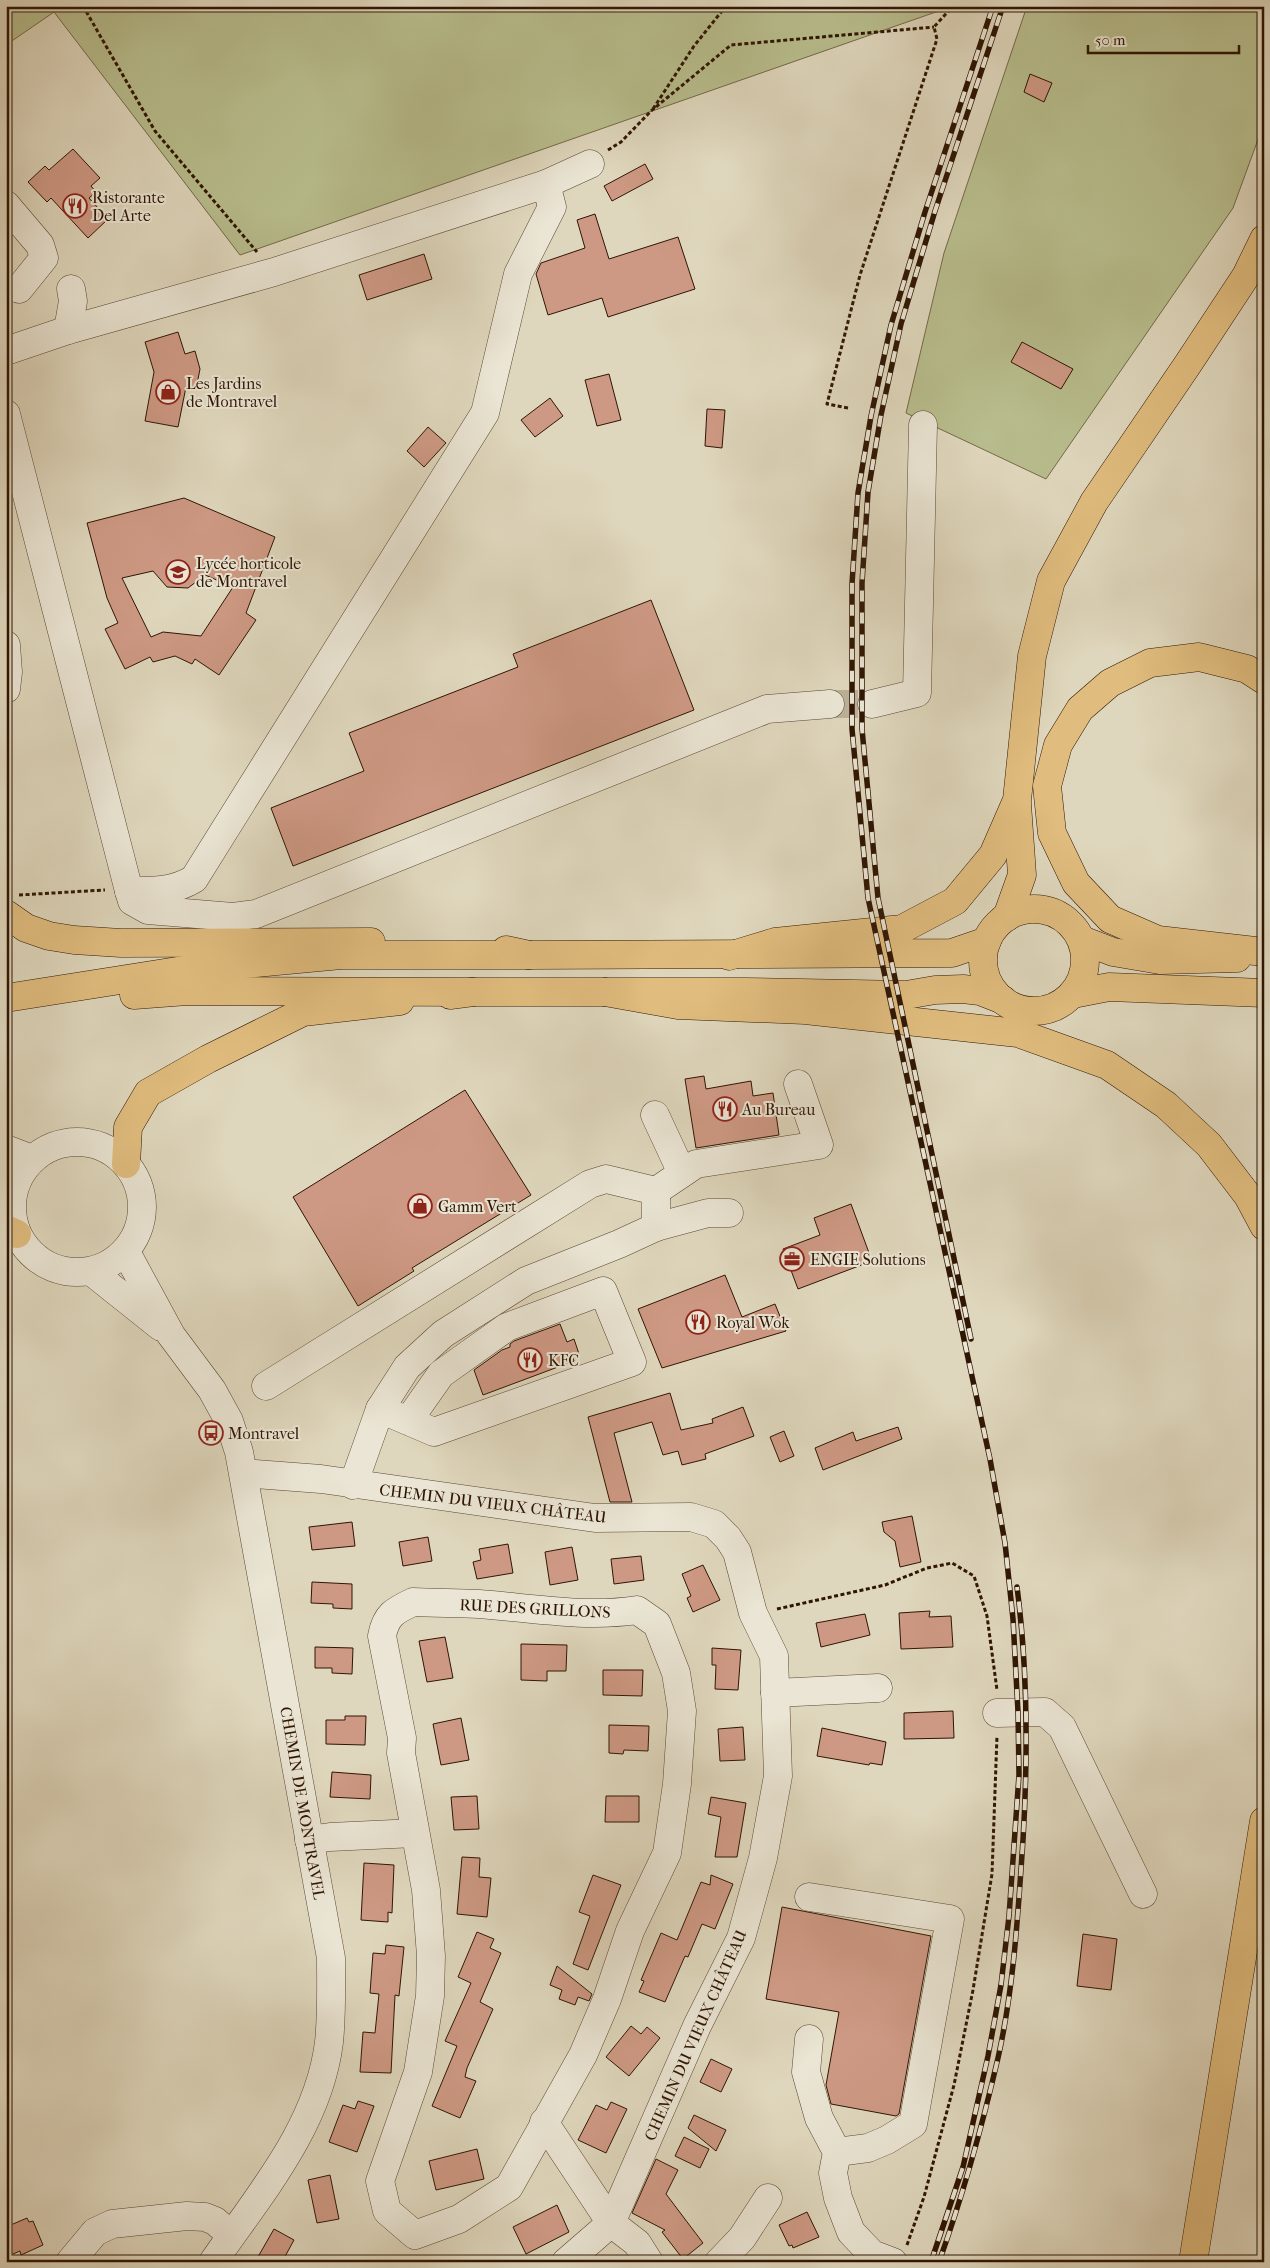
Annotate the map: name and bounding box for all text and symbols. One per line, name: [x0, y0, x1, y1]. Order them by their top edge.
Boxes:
scale bar: [1088, 22, 1239, 54]
text: 50 m: [1095, 31, 1126, 49]
place label: Ristorante Del Arte: [92, 188, 165, 225]
restaurant icon: Ristorante Del Arte: [62, 193, 88, 219]
place label: Les Jardins de Montravel: [186, 374, 278, 411]
shop icon: Les Jardins de Montravel: [155, 379, 181, 405]
place label: Lycée horticole de Montravel: [196, 554, 301, 591]
school or university icon: Lycée horticole de Montravel: [165, 559, 191, 585]
restaurant icon: Au Bureau: [712, 1096, 738, 1122]
place label: Au Bureau: [741, 1100, 815, 1119]
shop icon: Gamm Vert: [407, 1193, 433, 1219]
place label: Gamm Vert: [438, 1197, 517, 1216]
office icon: ENGIE Solutions: [779, 1246, 805, 1272]
place label: ENGIE Solutions: [810, 1250, 926, 1269]
restaurant icon: Royal Wok: [685, 1309, 711, 1335]
place label: Royal Wok: [716, 1313, 790, 1332]
restaurant icon: KFC: [517, 1347, 543, 1373]
place label: KFC: [548, 1351, 579, 1370]
bus stop icon: Montravel: [198, 1420, 224, 1446]
place label: Montravel: [228, 1424, 300, 1443]
street label: CHEMIN DU VIEUX CHÂTEAU: [378, 1479, 608, 1527]
street label: RUE DES GRILLONS: [459, 1595, 611, 1622]
street label: CHEMIN DE MONTRAVEL: [276, 1705, 329, 1901]
street label: CHEMIN DU VIEUX CHÂTEAU: [639, 1926, 751, 2144]

